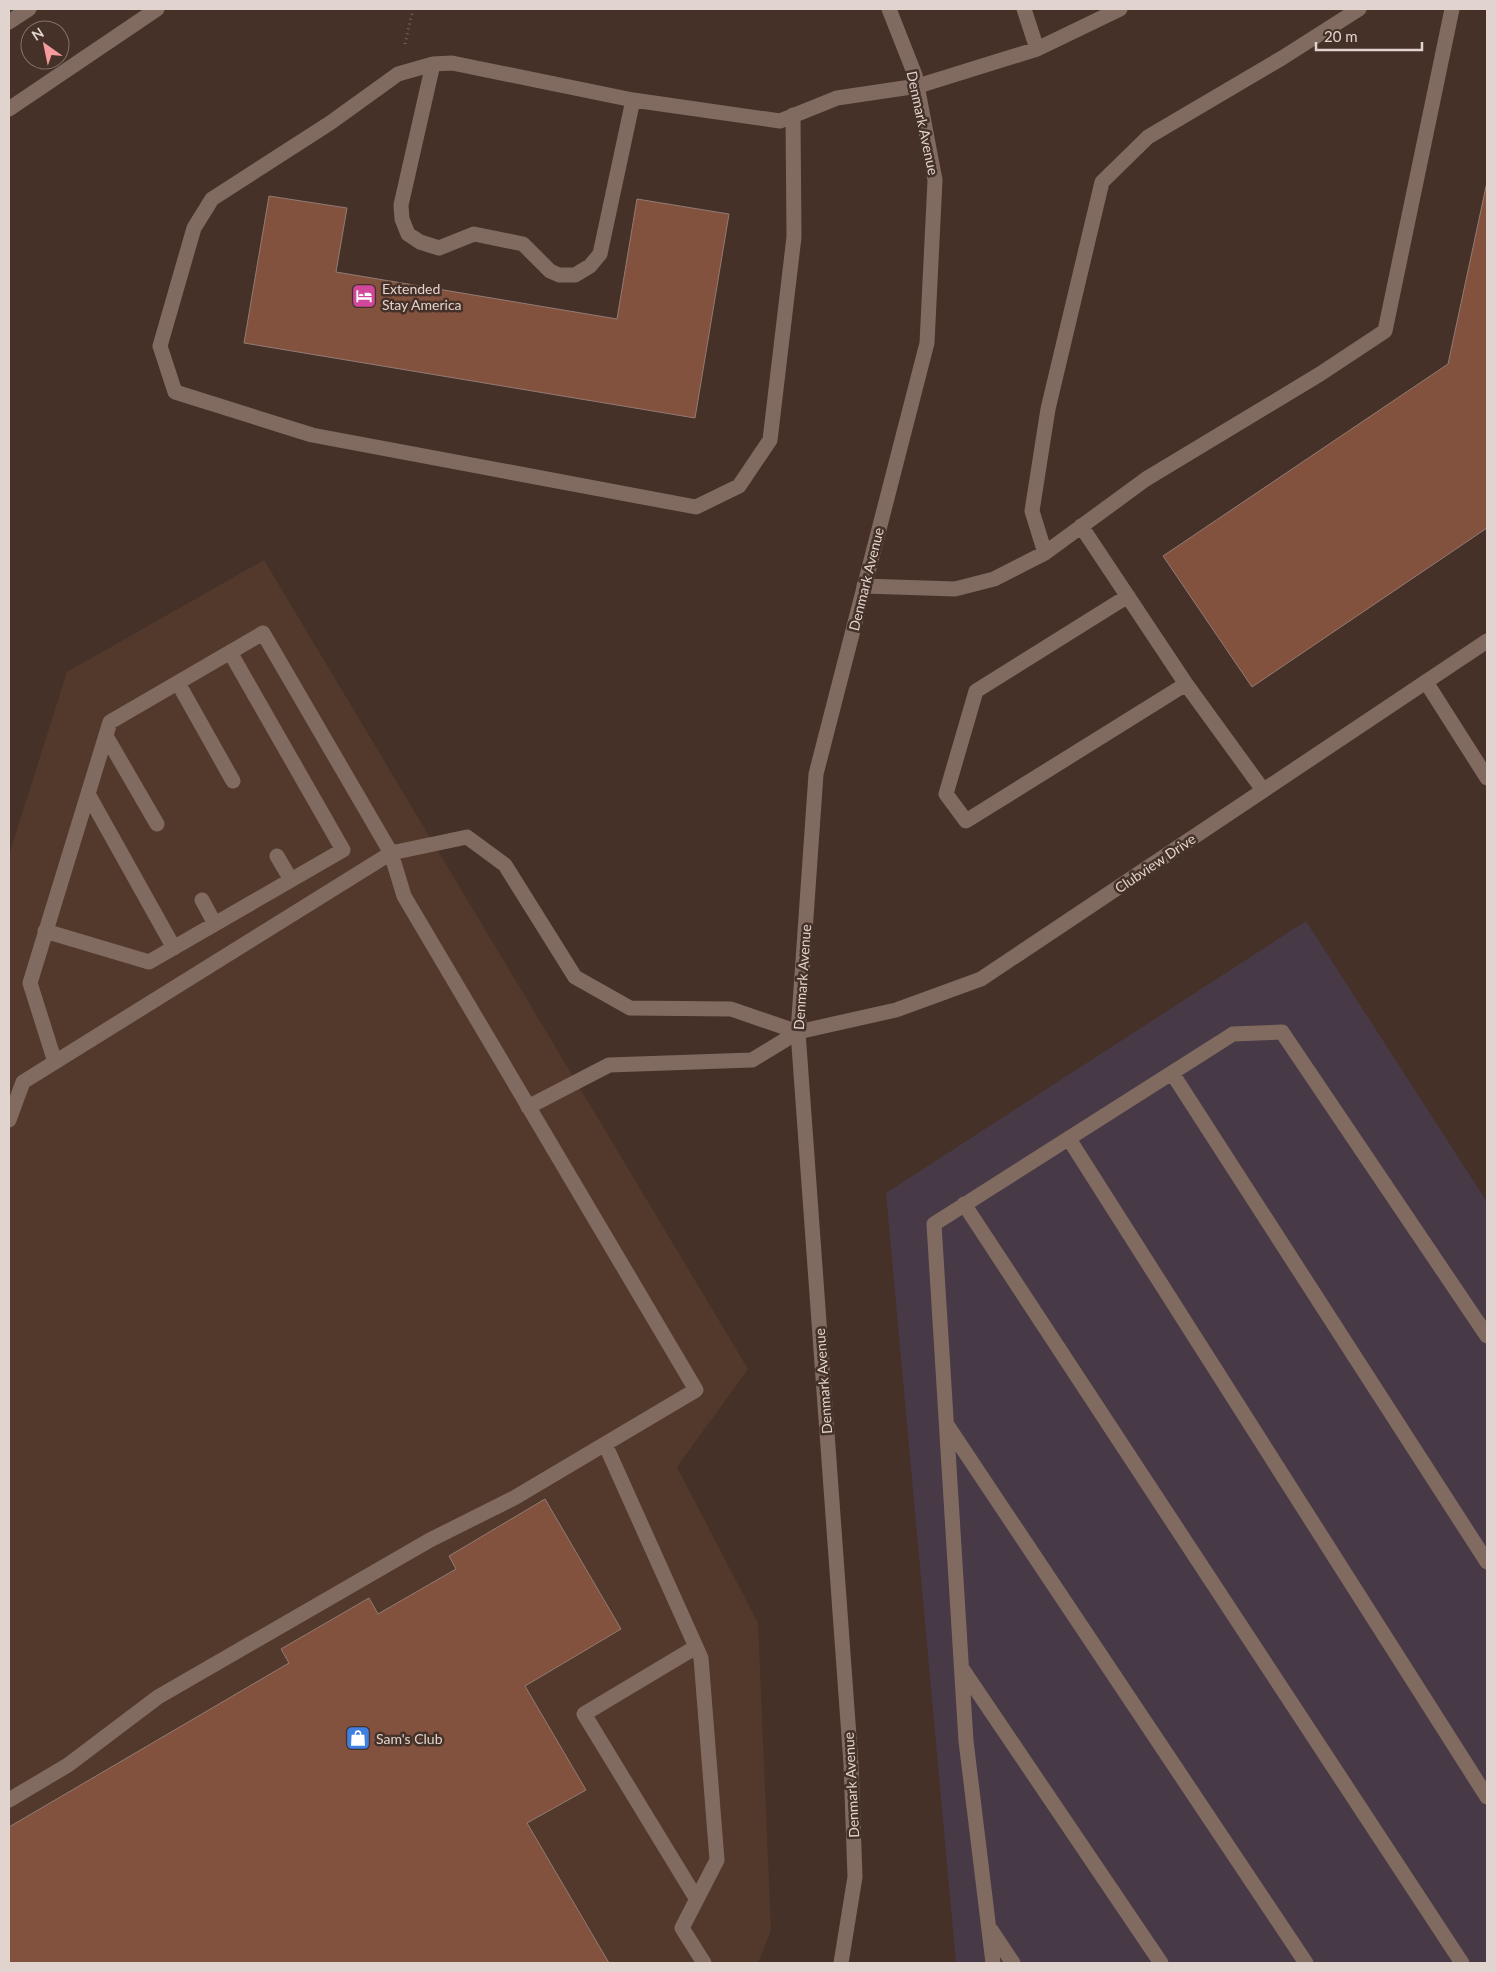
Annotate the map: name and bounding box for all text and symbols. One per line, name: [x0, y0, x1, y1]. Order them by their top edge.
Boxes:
north arrow: [20, 20, 70, 70]
scale bar: [1316, 20, 1422, 52]
text: N: [28, 24, 47, 44]
text: 20 m: [1324, 27, 1358, 45]
street label: Denmark Avenue: [904, 69, 942, 177]
place label: Extended Stay America: [382, 280, 462, 313]
hotel icon: Extended Stay America: [351, 283, 377, 309]
street label: Denmark Avenue: [845, 526, 887, 632]
street label: Clubview Drive: [1111, 830, 1199, 896]
street label: Denmark Avenue: [790, 924, 814, 1030]
street label: Denmark Avenue: [811, 1328, 835, 1434]
shop icon: Sam's Club: [345, 1725, 371, 1751]
place label: Sam's Club: [376, 1730, 443, 1747]
street label: Denmark Avenue: [840, 1732, 862, 1838]

